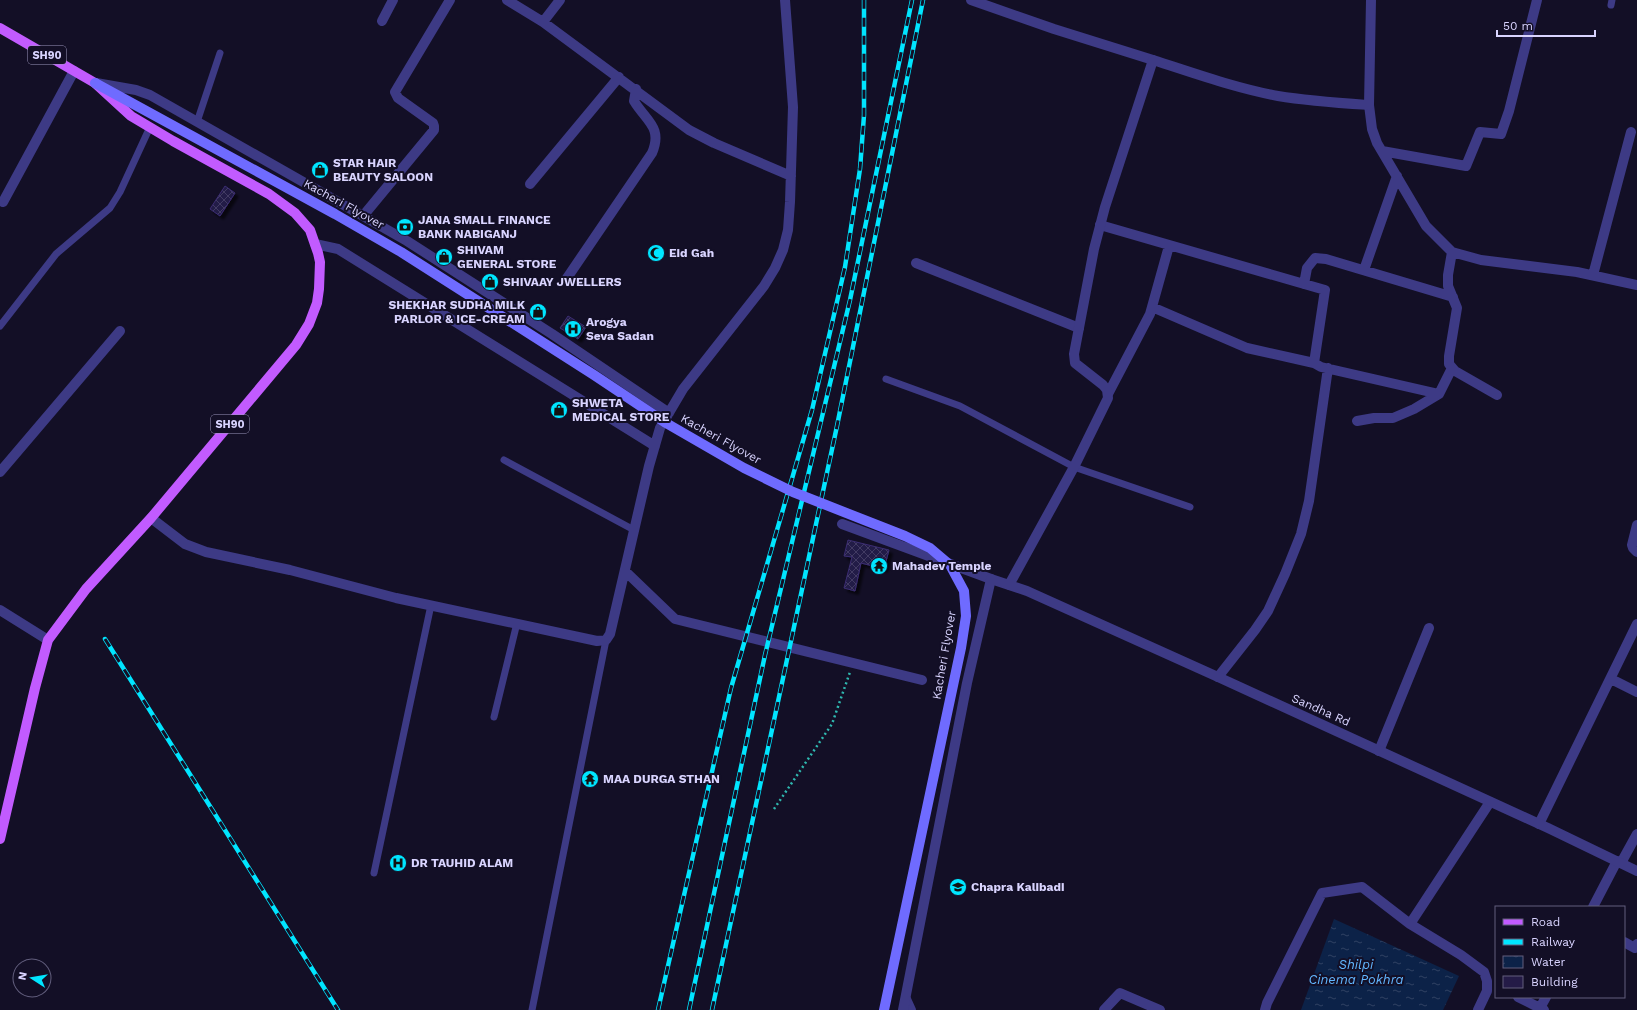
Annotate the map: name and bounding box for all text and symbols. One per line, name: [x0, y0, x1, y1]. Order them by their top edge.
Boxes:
scale bar: [1497, 12, 1595, 38]
text: 50 m: [1503, 19, 1533, 33]
road number: SH90: [28, 46, 66, 64]
place label: STAR HAIR BEAUTY SALOON: [333, 156, 433, 184]
shop icon: STAR HAIR BEAUTY SALOON: [310, 160, 330, 180]
street label: Kacheri Flyover: [301, 176, 387, 232]
place label: JANA SMALL FINANCE BANK NABIGANJ: [418, 213, 551, 241]
bank icon: JANA SMALL FINANCE BANK NABIGANJ: [395, 217, 415, 237]
place label: SHIVAM GENERAL STORE: [457, 243, 557, 271]
mosque icon: Eid Gah: [646, 243, 666, 263]
place label: Eid Gah: [669, 246, 714, 260]
shop icon: SHIVAM GENERAL STORE: [434, 247, 454, 267]
shop icon: SHIVAAY JWELLERS: [480, 272, 500, 292]
place label: SHIVAAY JWELLERS: [503, 275, 622, 289]
place label: SHEKHAR SUDHA MILK PARLOR & ICE-CREAM: [388, 298, 526, 326]
shop icon: SHEKHAR SUDHA MILK PARLOR & ICE-CREAM: [528, 302, 548, 322]
place label: Arogya Seva Sadan: [586, 315, 654, 343]
hospital icon: Arogya Seva Sadan: [563, 319, 583, 339]
place label: SHWETA MEDICAL STORE: [572, 396, 670, 424]
shop icon: SHWETA MEDICAL STORE: [549, 400, 569, 420]
street label: Kacheri Flyover: [678, 411, 764, 467]
road number: SH90: [211, 415, 249, 433]
temple icon: Mahadev Temple: [869, 556, 889, 576]
place label: Mahadev Temple: [892, 559, 992, 573]
street label: Kacheri Flyover: [929, 609, 959, 700]
street label: Sandha Rd: [1290, 691, 1352, 729]
temple icon: MAA DURGA STHAN: [580, 769, 600, 789]
place label: MAA DURGA STHAN: [603, 772, 720, 786]
hospital icon: DR TAUHID ALAM: [388, 853, 408, 873]
place label: DR TAUHID ALAM: [411, 856, 513, 870]
school or university icon: Chapra Kalibadi: [948, 877, 968, 897]
place label: Chapra Kalibadi: [971, 880, 1064, 894]
legend: [1495, 906, 1625, 998]
text: Road: [1531, 915, 1560, 929]
text: Railway: [1531, 935, 1576, 949]
text: Water: [1531, 955, 1566, 969]
water label: Shilpi Cinema Pokhra: [1308, 957, 1404, 987]
north arrow: [12, 958, 52, 998]
text: N: [16, 971, 30, 981]
text: Building: [1531, 975, 1578, 989]

